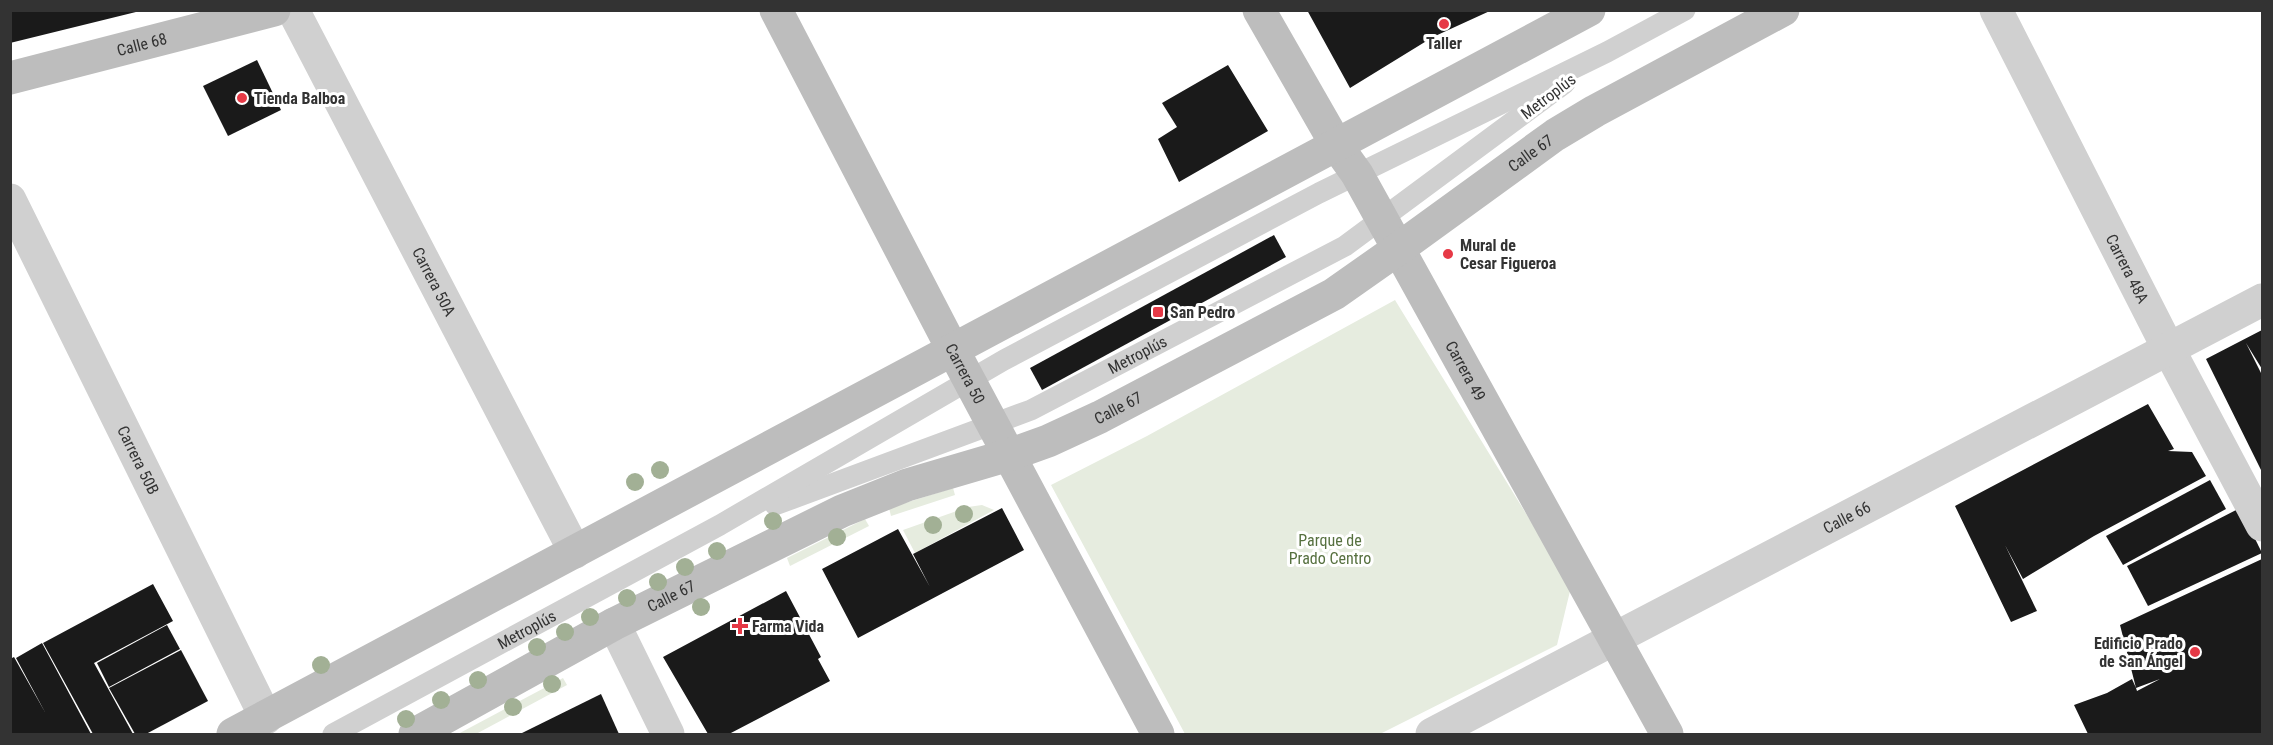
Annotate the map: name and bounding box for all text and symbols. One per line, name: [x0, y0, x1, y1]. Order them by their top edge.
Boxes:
marker: Taller: [1437, 17, 1451, 31]
street label: Calle 68: [115, 29, 169, 60]
place label: Taller: [1426, 34, 1462, 53]
street label: Metroplús: [1517, 70, 1579, 123]
place label: Tienda Balboa: [254, 89, 346, 108]
marker: Tienda Balboa: [235, 91, 249, 105]
street label: Calle 67: [1504, 131, 1557, 176]
street label: Carrera 48A: [2102, 231, 2153, 306]
place label: Mural de Cesar Figueroa: [1460, 236, 1557, 273]
street label: Carrera 50A: [408, 244, 459, 319]
marker: Mural de Cesar Figueroa: [1441, 247, 1455, 261]
place label: San Pedro: [1170, 303, 1235, 322]
marker: San Pedro: [1151, 305, 1165, 319]
street label: Metroplús: [1105, 332, 1170, 378]
street label: Carrera 49: [1441, 338, 1490, 404]
street label: Carrera 50: [941, 340, 989, 407]
street label: Calle 67: [1091, 388, 1145, 428]
street label: Carrera 50B: [113, 423, 163, 498]
street label: Calle 66: [1820, 497, 1874, 538]
park label: Parque de Prado Centro: [1289, 531, 1371, 568]
street label: Calle 67: [644, 576, 698, 616]
street label: Metroplús: [494, 606, 559, 653]
place label: Farma Vida: [752, 617, 824, 636]
marker: Farma Vida: [733, 619, 747, 633]
place label: Edificio Prado de San Ángel: [2094, 634, 2183, 671]
marker: Edificio Prado de San Ángel: [2188, 645, 2202, 659]

